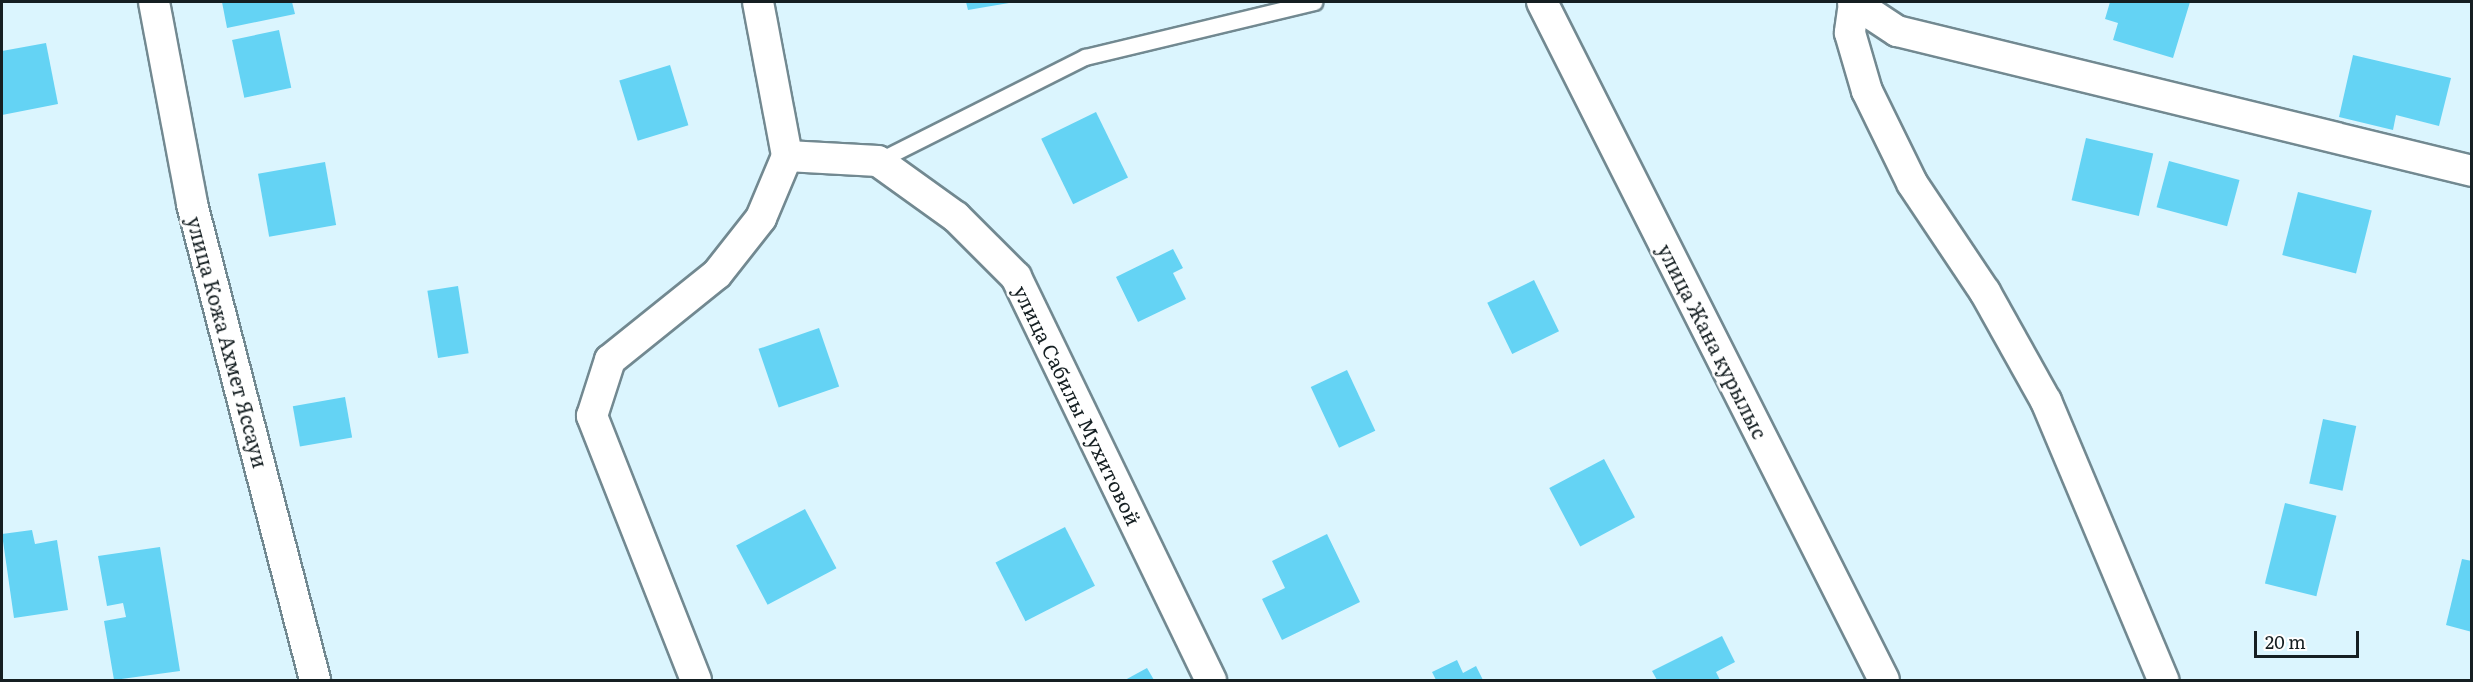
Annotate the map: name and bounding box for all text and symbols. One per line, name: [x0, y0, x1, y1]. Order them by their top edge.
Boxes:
street label: улица Кожа Ахмет Яссауи: [183, 214, 273, 470]
street label: улица Жана курылыс: [1653, 240, 1773, 442]
street label: улица Сабилы Мухитовой: [1009, 281, 1147, 529]
scale bar: [2257, 619, 2362, 657]
text: 20 m: [2265, 628, 2306, 655]

